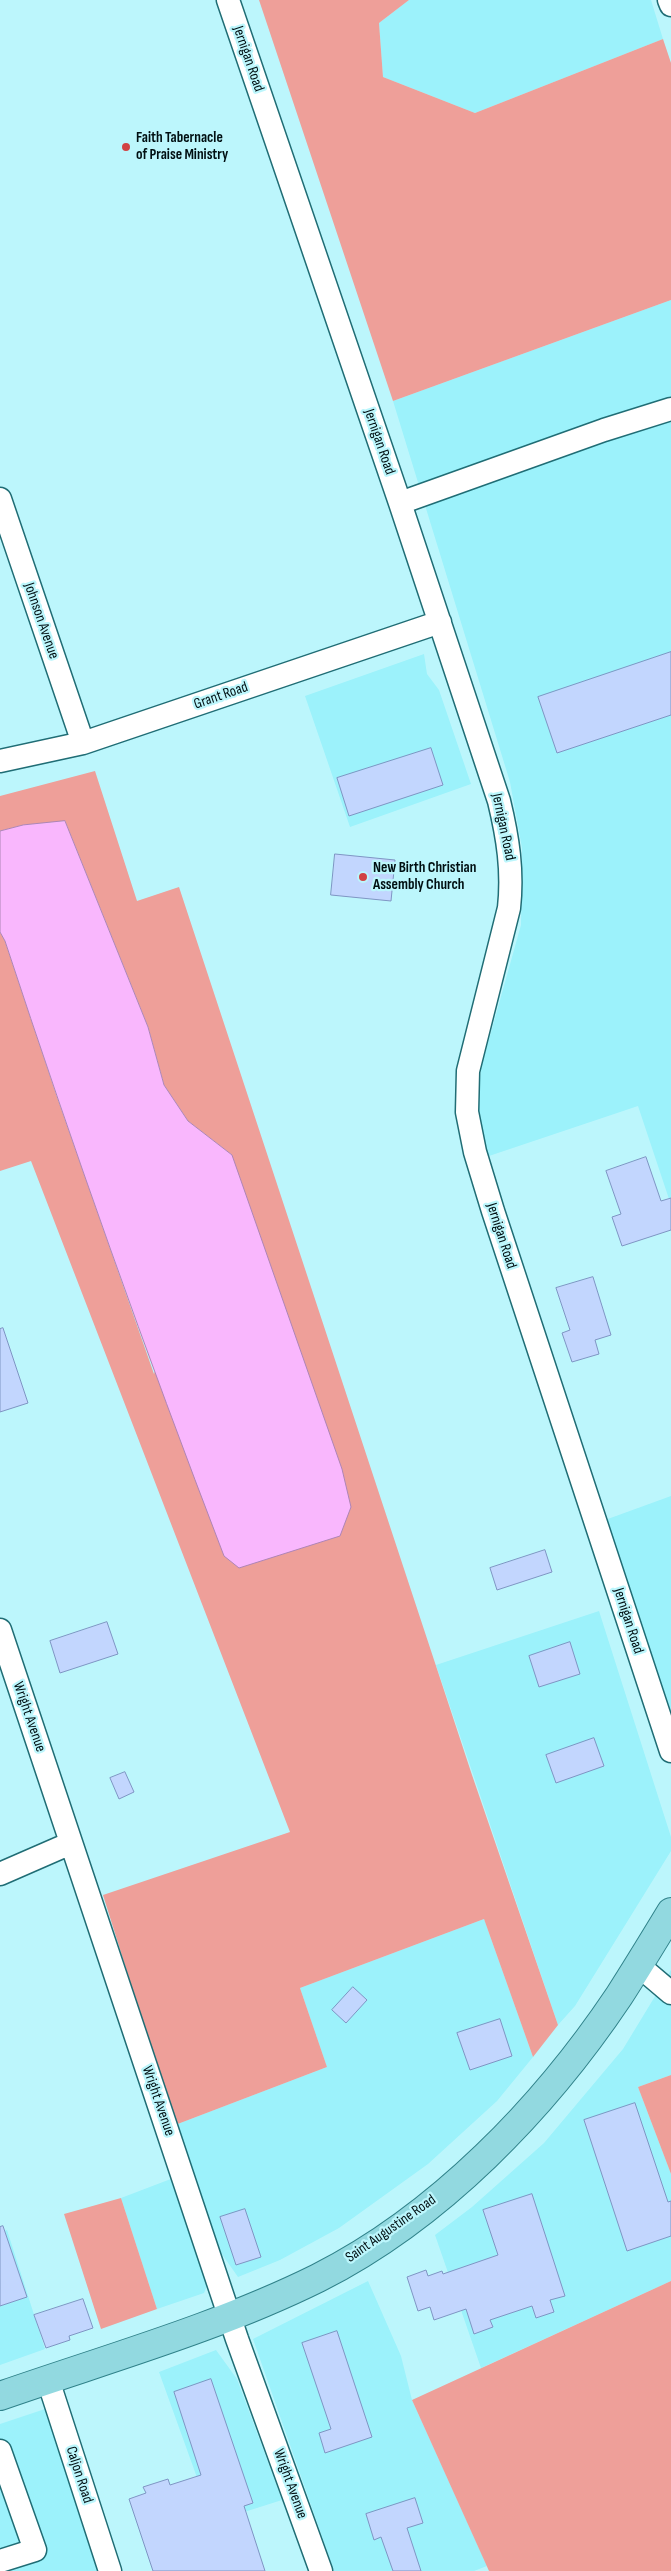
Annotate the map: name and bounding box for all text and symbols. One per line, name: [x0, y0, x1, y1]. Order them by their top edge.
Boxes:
street label: Jernigan Road: [228, 24, 268, 94]
place label: Faith Tabernacle of Praise Ministry: [136, 129, 228, 164]
marker: Faith Tabernacle of Praise Ministry: [120, 141, 132, 153]
street label: Jernigan Road: [359, 407, 399, 477]
street label: Johnson Avenue: [20, 581, 62, 661]
street label: Grant Road: [192, 678, 250, 714]
street label: Jernigan Road: [487, 792, 519, 862]
place label: New Birth Christian Assembly Church: [373, 859, 476, 894]
marker: New Birth Christian Assembly Church: [357, 871, 369, 883]
street label: Jernigan Road: [482, 1201, 520, 1271]
street label: Jernigan Road: [609, 1586, 647, 1656]
street label: Wright Avenue: [9, 1680, 49, 1754]
street label: Wright Avenue: [138, 2064, 178, 2138]
street label: Saint Augustine Road: [342, 2191, 440, 2267]
street label: Caljon Road: [61, 2444, 97, 2506]
street label: Wright Avenue: [269, 2447, 311, 2521]

